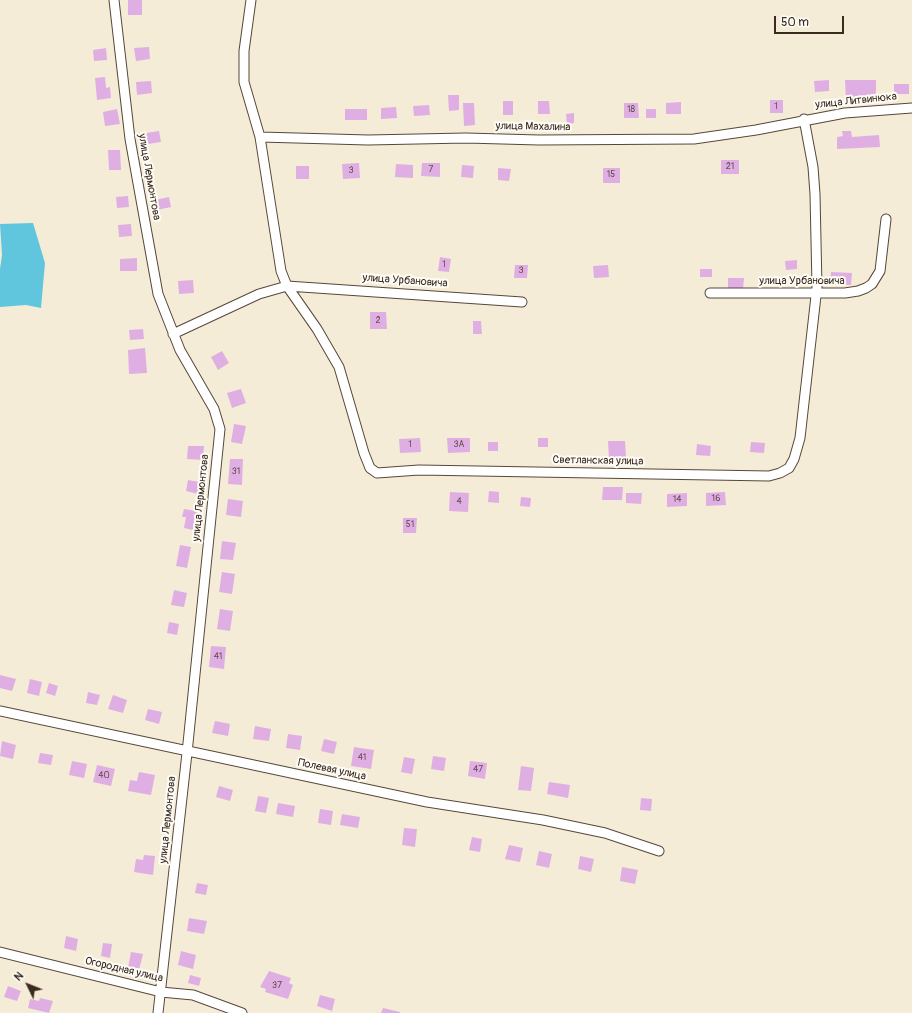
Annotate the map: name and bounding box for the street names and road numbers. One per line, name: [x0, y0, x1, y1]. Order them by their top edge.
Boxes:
street label: улица Литвинюка: [815, 90, 897, 112]
street label: улица Махалина: [496, 120, 570, 134]
street label: улица Лермонтова: [135, 133, 163, 221]
street label: улица Урбановича: [362, 271, 448, 291]
street label: улица Урбановича: [759, 274, 845, 288]
street label: улица Лермонтова: [190, 454, 212, 542]
street label: Светланская улица: [552, 454, 644, 468]
street label: Полевая улица: [297, 756, 367, 784]
street label: улица Лермонтова: [157, 776, 179, 864]
street label: Огородная улица: [84, 955, 164, 985]

